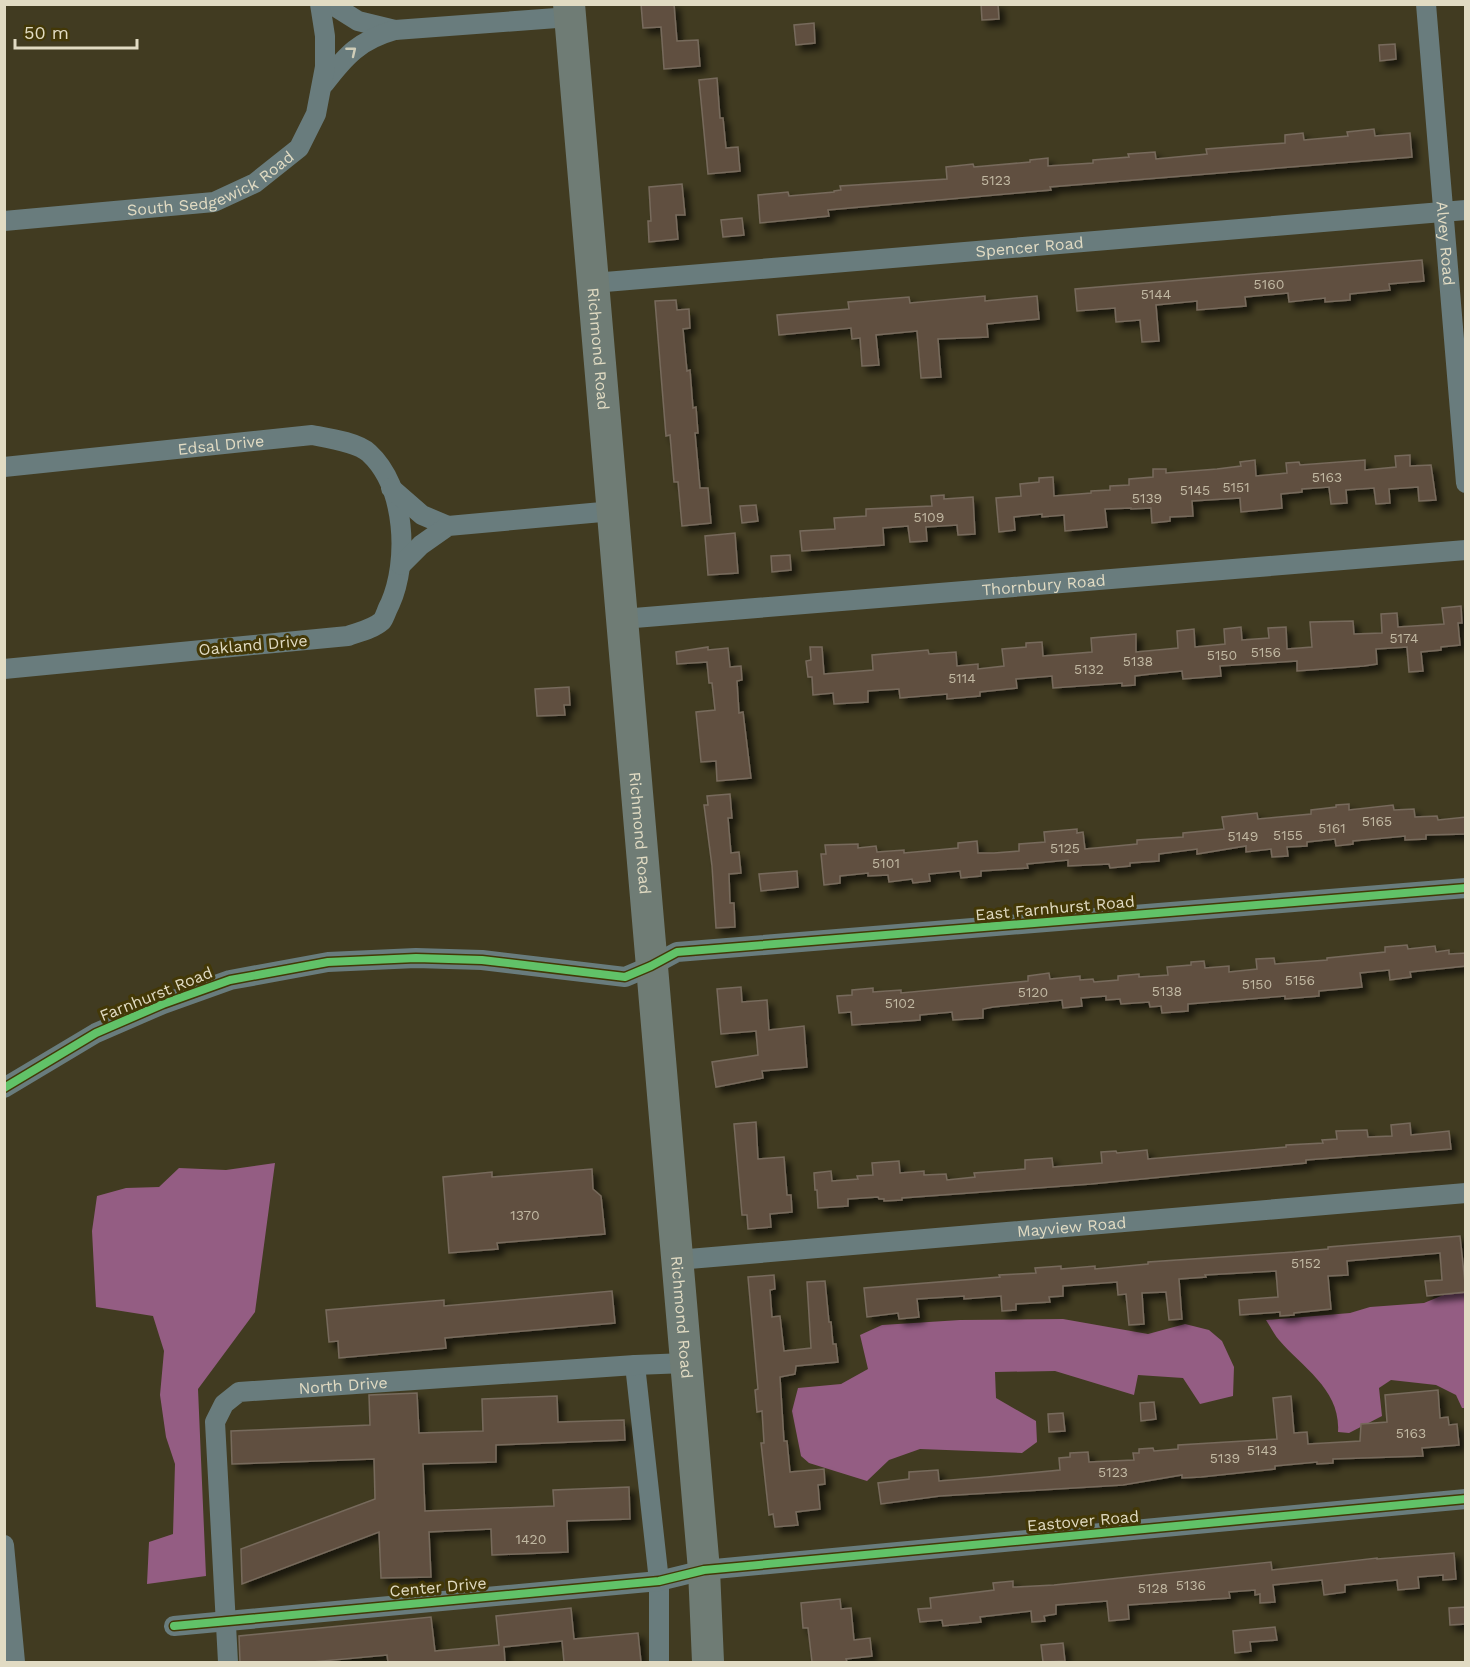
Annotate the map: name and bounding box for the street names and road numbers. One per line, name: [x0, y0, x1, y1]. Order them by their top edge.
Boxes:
street label: South Sedgewick Road: [126, 147, 297, 219]
street label: Alvey Road: [1433, 200, 1459, 286]
street label: Spencer Road: [975, 233, 1084, 260]
street label: Richmond Road: [584, 287, 613, 411]
street label: Edsal Drive: [177, 431, 265, 458]
street label: Thornbury Road: [981, 570, 1106, 599]
street label: Oakland Drive: [198, 631, 308, 659]
street label: Richmond Road: [626, 771, 655, 895]
street label: East Farnhurst Road: [975, 892, 1135, 924]
street label: Farnhurst Road: [97, 963, 215, 1025]
street label: Mayview Road: [1016, 1212, 1127, 1241]
street label: Richmond Road: [667, 1255, 697, 1379]
street label: North Drive: [298, 1372, 388, 1397]
street label: Eastover Road: [1026, 1507, 1140, 1535]
street label: Center Drive: [389, 1573, 487, 1601]

